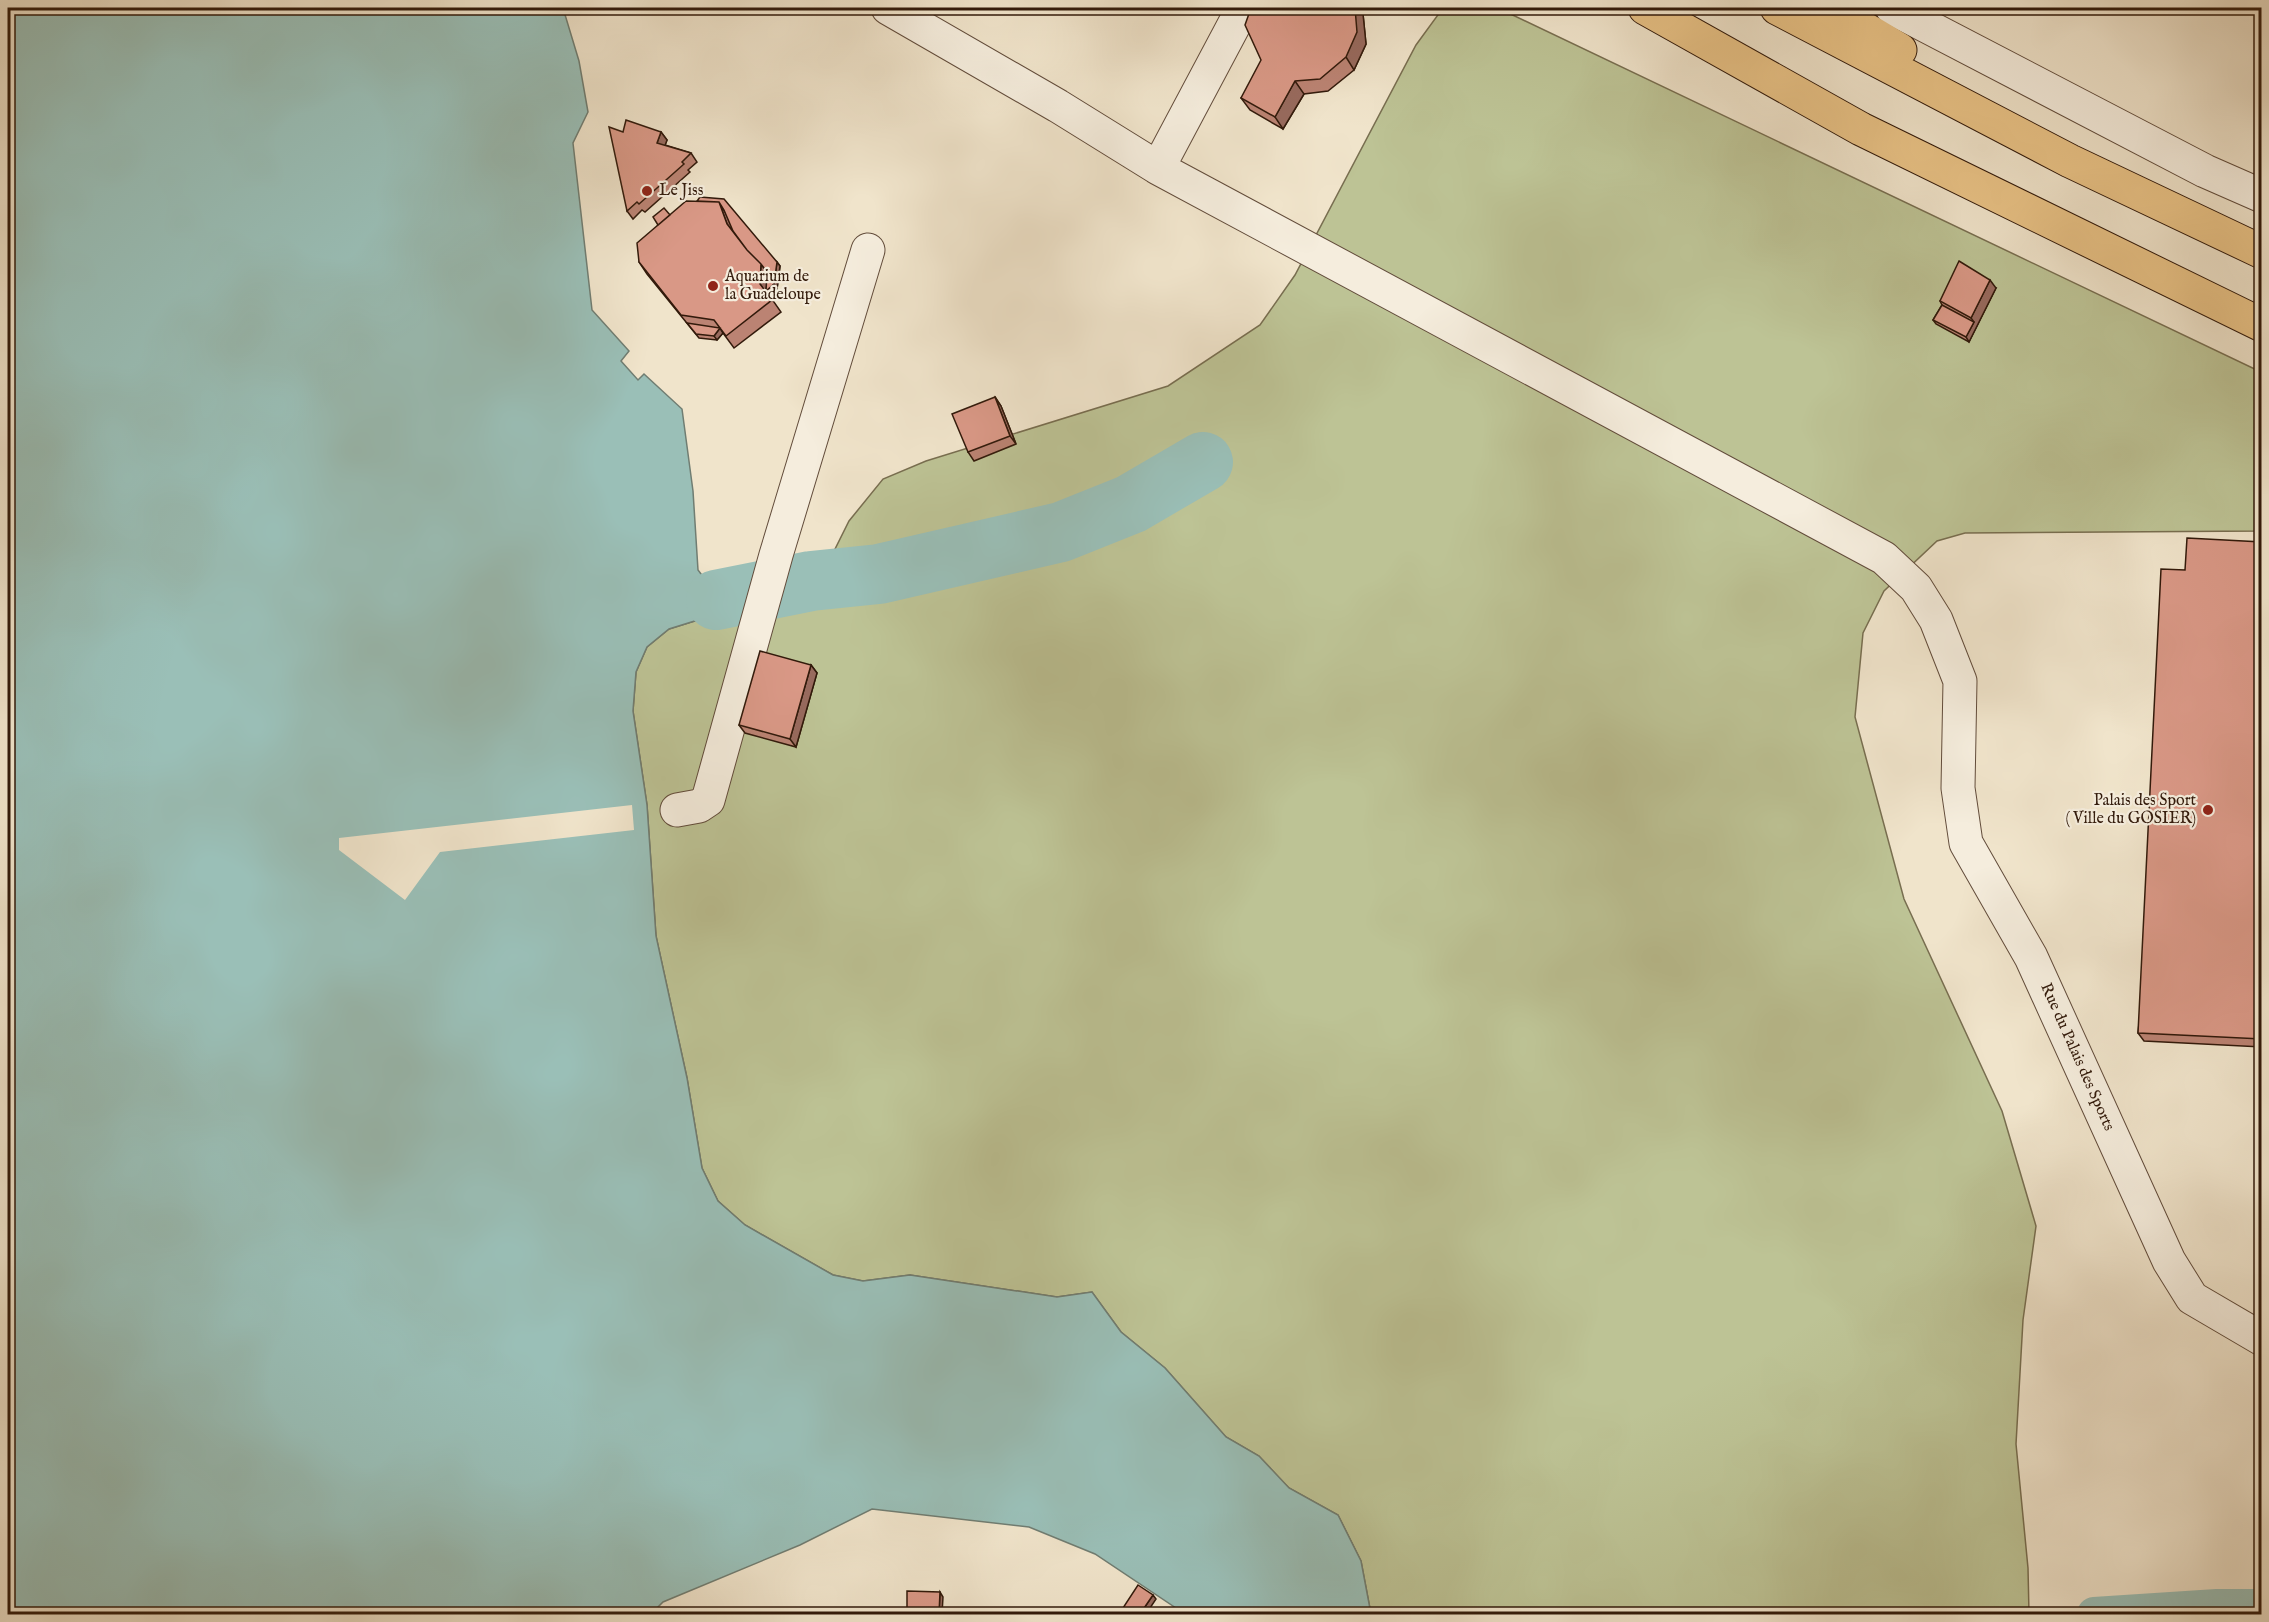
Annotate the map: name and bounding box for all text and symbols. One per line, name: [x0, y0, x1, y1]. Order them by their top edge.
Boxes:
place label: Le Jiss: [659, 181, 704, 201]
marker: Le Jiss: [640, 184, 654, 198]
place label: Aquarium de la Guadeloupe: [724, 267, 821, 305]
marker: Aquarium de la Guadeloupe: [706, 279, 720, 293]
place label: Palais des Sport ( Ville du GOSIER): [2066, 791, 2197, 829]
marker: Palais des Sport ( Ville du GOSIER): [2201, 803, 2215, 817]
street label: Rue du Palais des Sports: [2035, 980, 2119, 1134]

